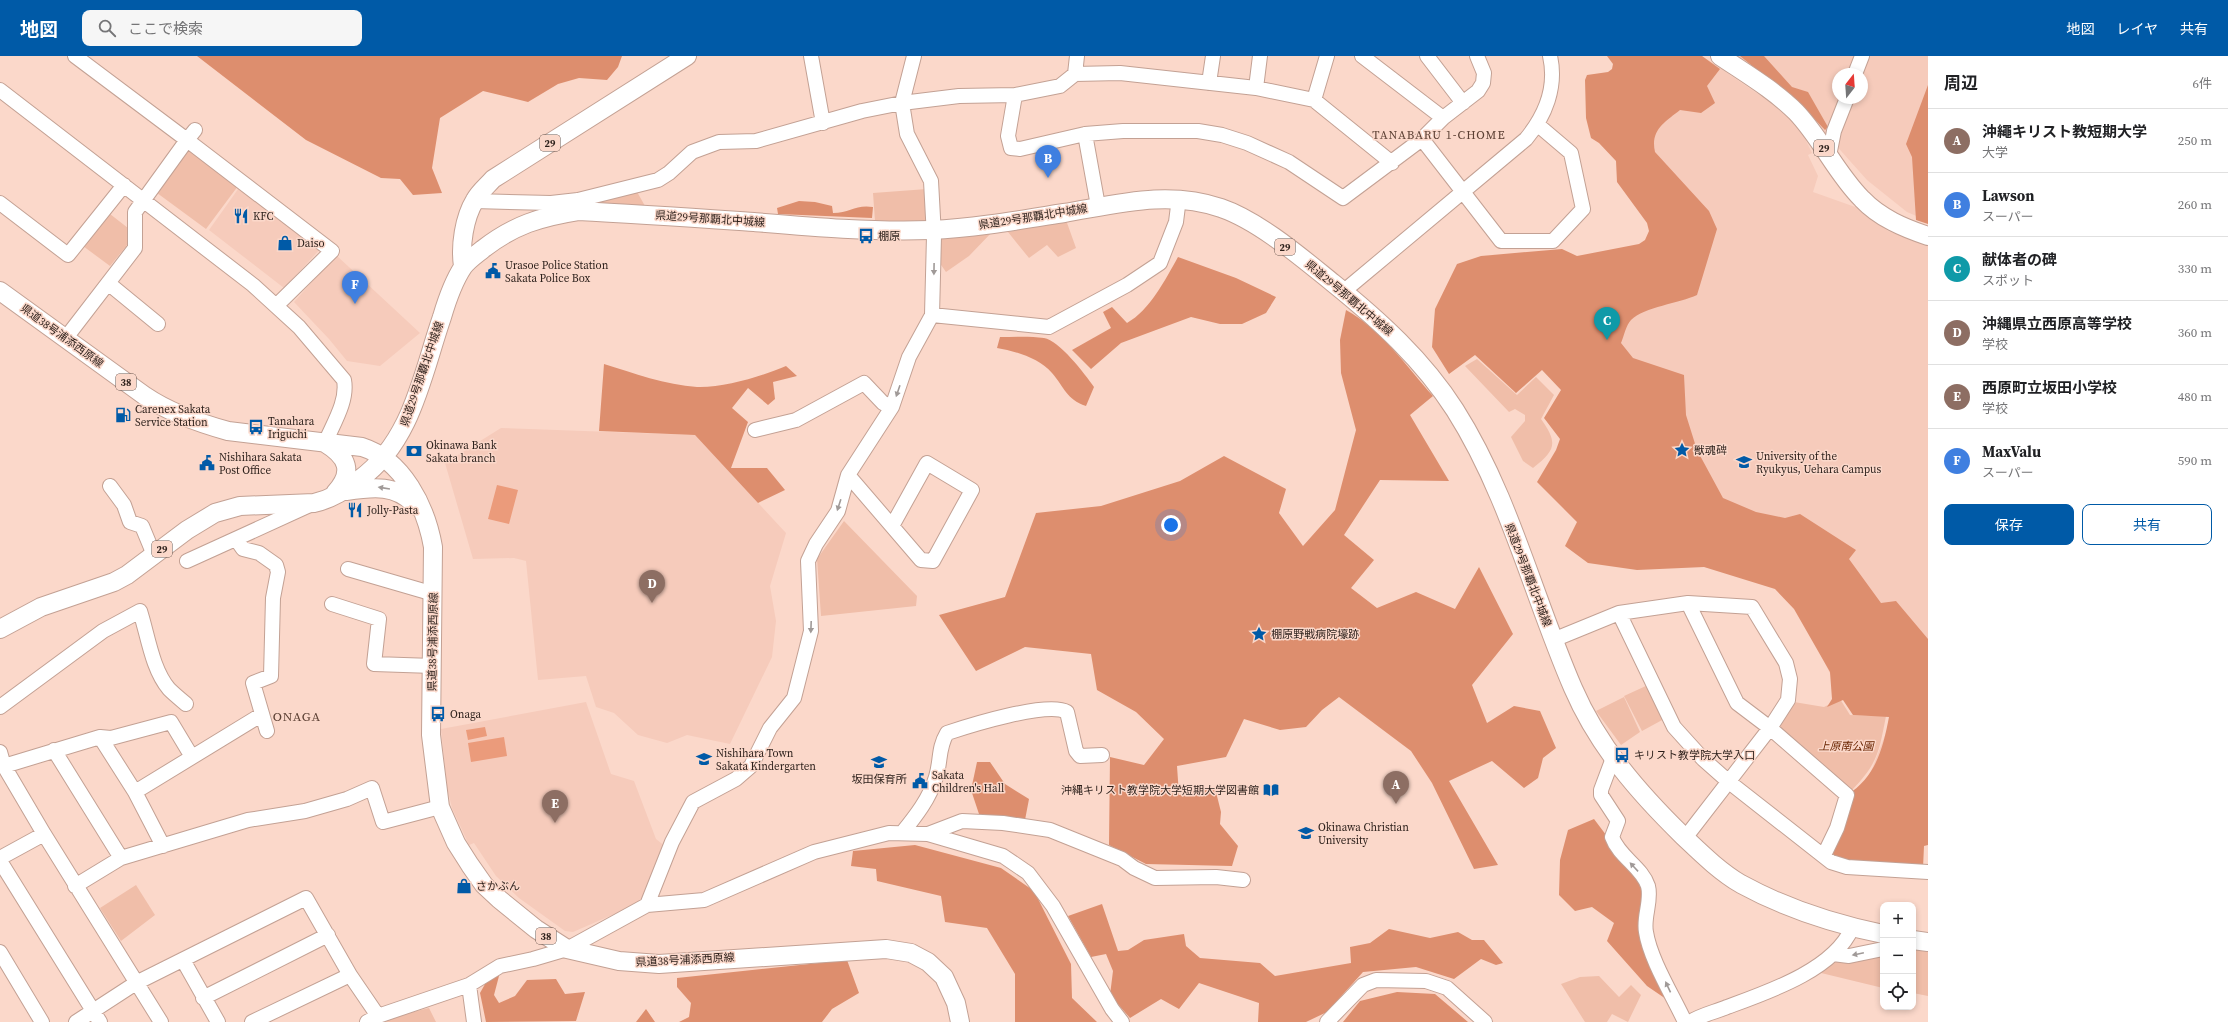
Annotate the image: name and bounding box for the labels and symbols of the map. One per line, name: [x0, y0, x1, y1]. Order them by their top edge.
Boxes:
north arrow: [1832, 68, 1868, 104]
district label: TANABARU 1-CHOME: [1372, 127, 1506, 143]
road number: 29: [540, 135, 560, 151]
road number: 29: [1814, 140, 1834, 156]
pin: B: [1035, 145, 1061, 178]
street label: 県道29号那覇北中城線: [978, 201, 1088, 233]
restaurant icon: KFC: [232, 207, 250, 225]
street label: 県道29号那覇北中城線: [655, 208, 765, 230]
place label: KFC: [253, 209, 274, 224]
bus stop icon: 棚原: [857, 227, 875, 245]
place label: 棚原: [878, 229, 900, 244]
shop icon: Daiso: [276, 234, 294, 252]
place label: Daiso: [297, 236, 325, 251]
road number: 29: [1275, 239, 1295, 255]
street label: 県道29号那覇北中城線: [1302, 257, 1396, 339]
place label: Urasoe Police Station Sakata Police Box: [505, 258, 609, 286]
public building icon: Urasoe Police Station Sakata Police Box: [484, 262, 502, 280]
one-way arrow: [931, 263, 937, 276]
pin: F: [342, 271, 368, 304]
street label: 県道38号浦添西原線: [18, 301, 106, 371]
pin: C: [1594, 307, 1620, 340]
street label: 県道29号那覇北中城線: [397, 320, 447, 428]
road number: 38: [116, 374, 136, 390]
one-way arrow: [895, 385, 901, 397]
place label: Carenex Sakata Service Station: [135, 402, 211, 430]
fuel station icon: Carenex Sakata Service Station: [114, 406, 132, 424]
place label: Tanahara Iriguchi: [268, 414, 315, 442]
bus stop icon: Tanahara Iriguchi: [247, 418, 265, 436]
place label: Okinawa Bank Sakata branch: [426, 438, 498, 466]
place icon: 獣魂碑: [1673, 441, 1691, 459]
bank icon: Okinawa Bank Sakata branch: [405, 442, 423, 460]
place label: 獣魂碑: [1694, 443, 1727, 458]
place label: University of the Ryukyus, Uehara Campus: [1756, 449, 1881, 477]
place label: Nishihara Sakata Post Office: [219, 450, 302, 478]
school or university icon: University of the Ryukyus, Uehara Campus: [1735, 453, 1753, 471]
public building icon: Nishihara Sakata Post Office: [198, 454, 216, 472]
one-way arrow: [378, 485, 390, 491]
one-way arrow: [836, 500, 842, 512]
restaurant icon: Jolly-Pasta: [346, 501, 364, 519]
place label: Jolly-Pasta: [366, 503, 419, 518]
your location: [1161, 515, 1181, 535]
street label: 県道29号那覇北中城線: [1501, 521, 1555, 629]
road number: 29: [152, 541, 172, 557]
pin: D: [639, 570, 665, 603]
street label: 県道38号浦添西原線: [425, 592, 441, 692]
one-way arrow: [807, 621, 814, 633]
place icon: 棚原野戦病院壕跡: [1250, 625, 1268, 643]
place label: 棚原野戦病院壕跡: [1271, 627, 1359, 642]
bus stop icon: Onaga: [429, 705, 447, 723]
place label: Onaga: [450, 707, 481, 722]
district label: ONAGA: [273, 708, 321, 725]
park label: 上原南公園: [1819, 739, 1875, 754]
place label: Nishihara Town Sakata Kindergarten: [716, 746, 816, 774]
bus stop icon: キリスト教学院大学入口: [1613, 746, 1631, 764]
place label: キリスト教学院大学入口: [1634, 748, 1755, 763]
school or university icon: Nishihara Town Sakata Kindergarten: [695, 750, 713, 768]
school or university icon: 坂田保育所: [870, 753, 888, 771]
place label: Sakata Children's Hall: [932, 768, 1004, 796]
pin: A: [1383, 771, 1409, 804]
place label: 坂田保育所: [852, 772, 907, 787]
public building icon: Sakata Children's Hall: [911, 772, 929, 790]
library icon: 沖縄キリスト教学院大学短期大学図書館: [1262, 781, 1280, 799]
place label: 沖縄キリスト教学院大学短期大学図書館: [1061, 783, 1259, 798]
pin: E: [542, 790, 568, 823]
place label: Okinawa Christian University: [1318, 820, 1409, 848]
school or university icon: Okinawa Christian University: [1297, 824, 1315, 842]
one-way arrow: [1629, 862, 1639, 872]
shop icon: さかぶん: [455, 877, 473, 895]
place label: さかぶん: [476, 879, 520, 894]
road number: 38: [536, 928, 556, 944]
street label: 県道38号浦添西原線: [635, 950, 735, 970]
one-way arrow: [1852, 952, 1864, 958]
one-way arrow: [1665, 981, 1671, 992]

